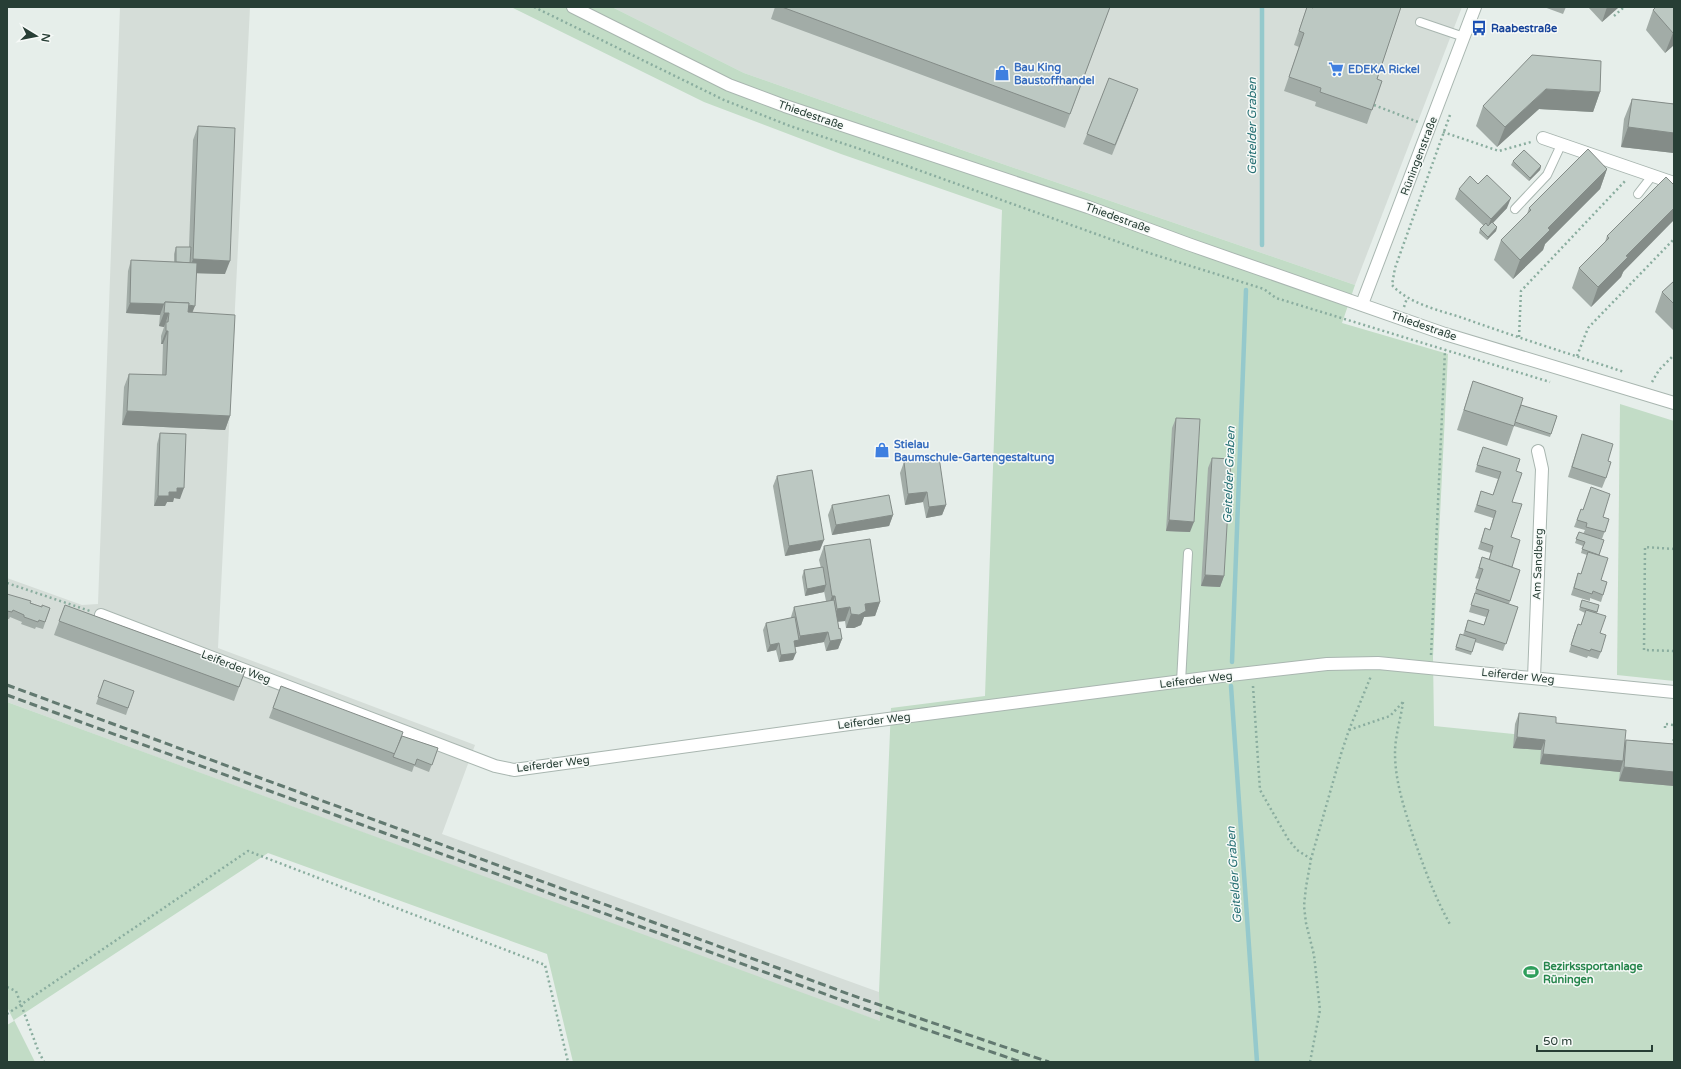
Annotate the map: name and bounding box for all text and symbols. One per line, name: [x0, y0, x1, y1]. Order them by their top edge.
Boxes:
north arrow: [16, 16, 56, 56]
bus stop icon: Raabestraße: [1470, 19, 1488, 37]
place label: Raabestraße: [1491, 22, 1558, 35]
text: N: [38, 32, 53, 43]
supermarket icon: EDEKA Rickel: [1327, 60, 1345, 78]
place label: Bau King Baustoffhandel: [1014, 61, 1095, 87]
place label: EDEKA Rickel: [1348, 63, 1420, 76]
shop icon: Bau King Baustoffhandel: [993, 64, 1011, 82]
water label: Geitelder Graben: [1245, 77, 1259, 175]
street label: Thiedestraße: [777, 98, 845, 132]
street label: Rüningenstraße: [1398, 115, 1440, 197]
street label: Thiedestraße: [1084, 200, 1152, 236]
street label: Thiedestraße: [1390, 309, 1458, 343]
water label: Geitelder Graben: [1220, 425, 1238, 524]
place label: Stielau Baumschule-Gartengestaltung: [894, 438, 1054, 465]
shop icon: Stielau Baumschule-Gartengestaltung: [873, 441, 891, 459]
street label: Am Sandberg: [1530, 528, 1546, 600]
street label: Leiferder Weg: [199, 648, 273, 686]
street label: Leiferder Weg: [1481, 666, 1555, 686]
street label: Leiferder Weg: [1159, 669, 1233, 691]
street label: Leiferder Weg: [837, 710, 911, 732]
street label: Leiferder Weg: [516, 753, 590, 775]
water label: Geitelder Graben: [1224, 825, 1244, 924]
place label: Bezirkssportanlage Rüningen: [1543, 960, 1644, 987]
sports icon: Bezirkssportanlage Rüningen: [1522, 963, 1540, 981]
scale bar: [1537, 1027, 1652, 1053]
text: 50 m: [1543, 1034, 1572, 1048]

